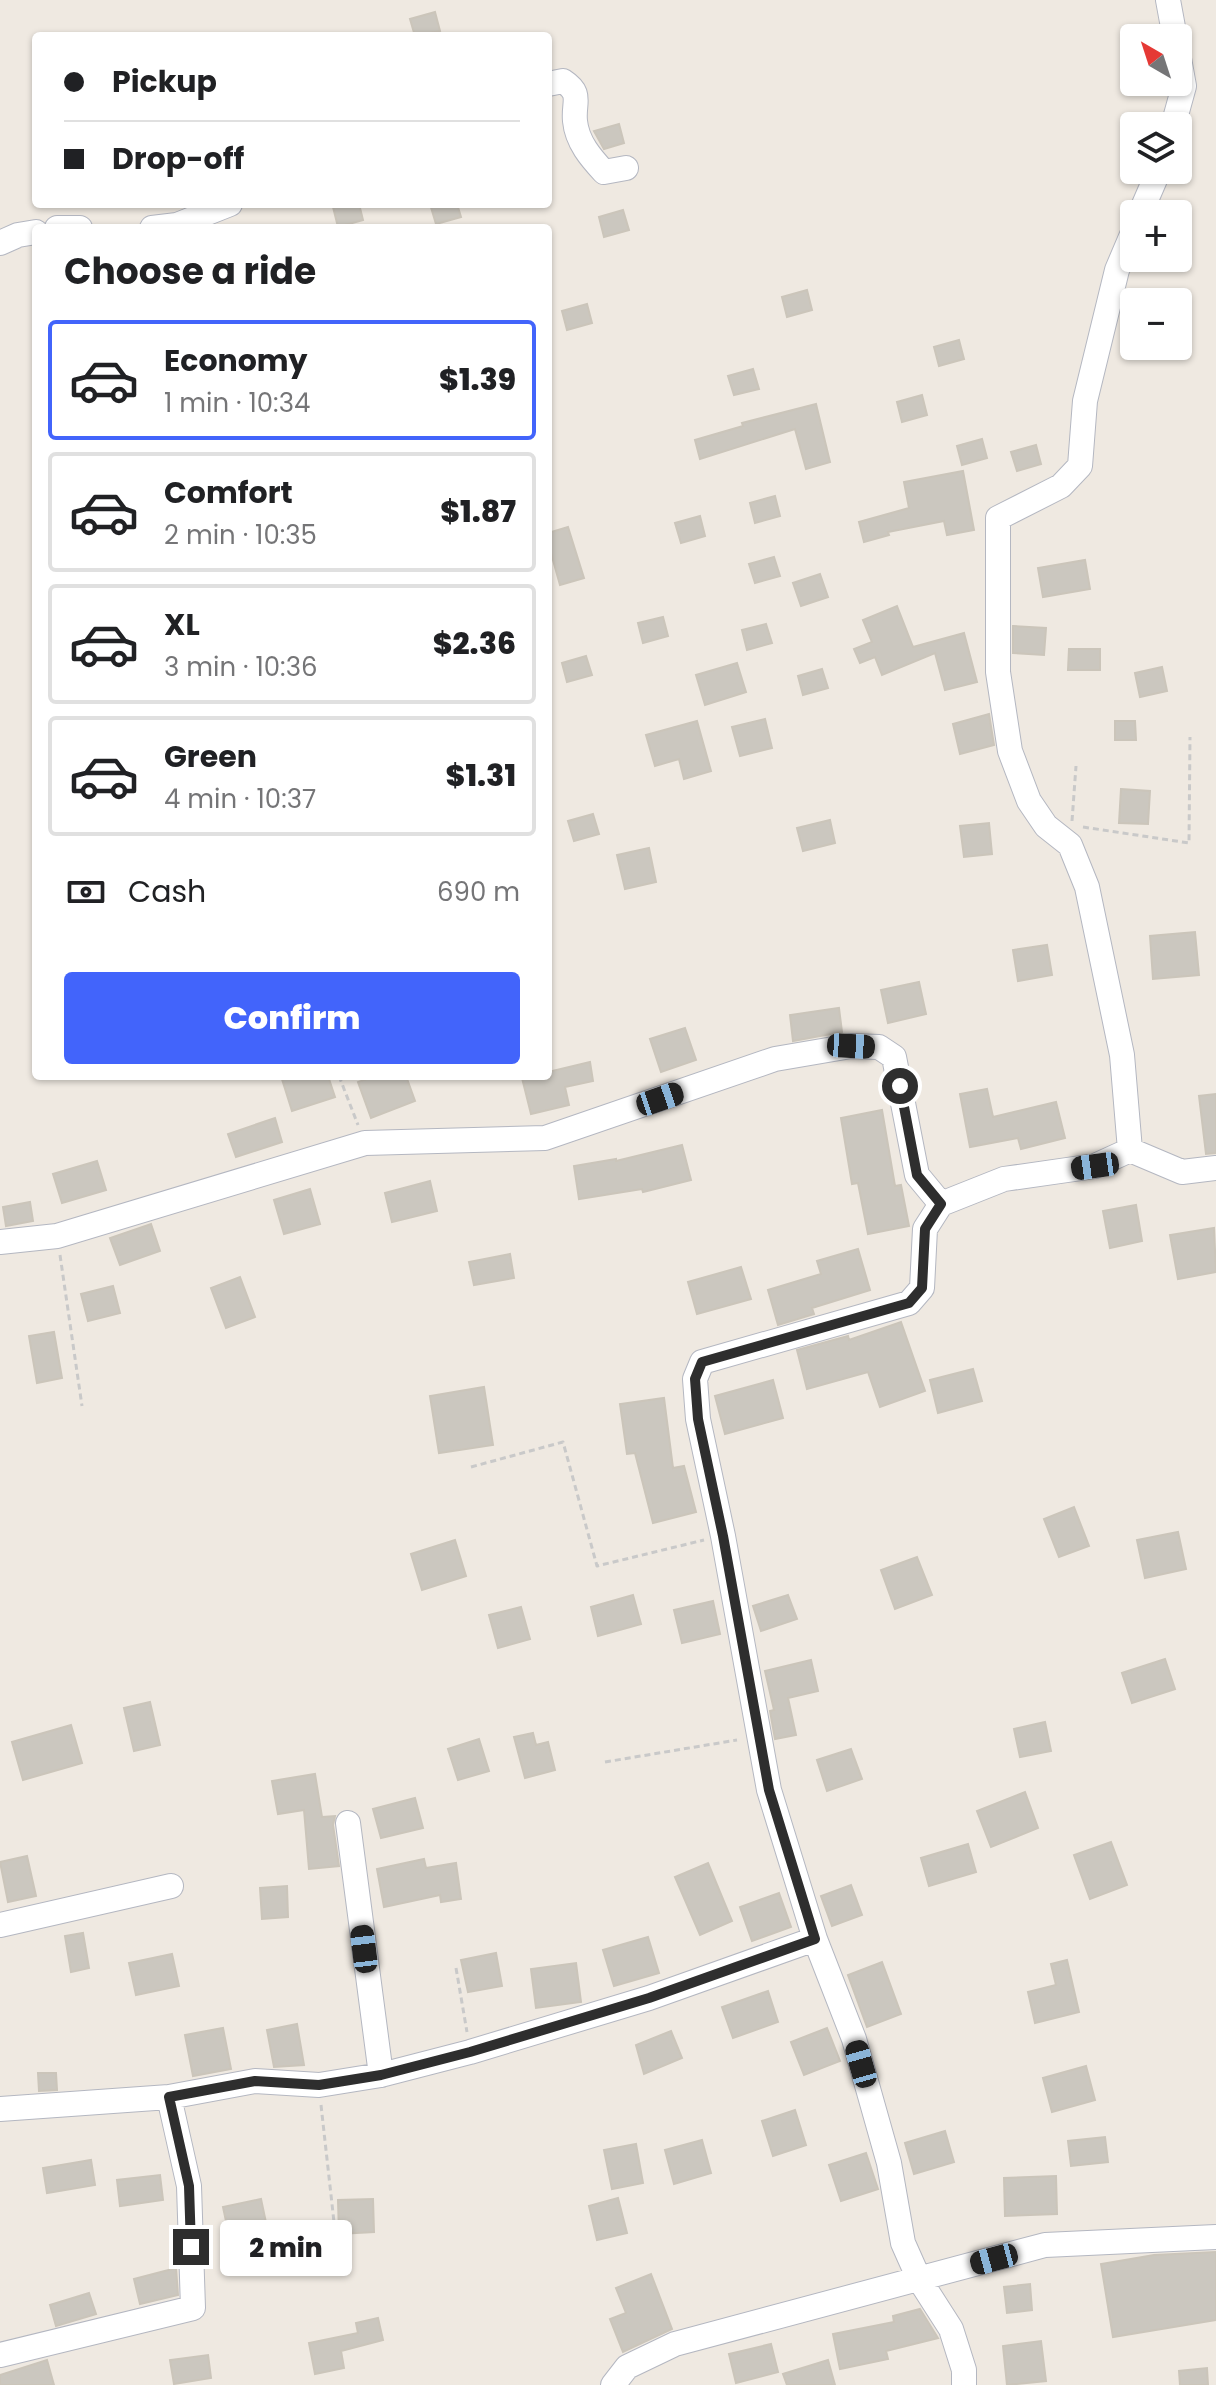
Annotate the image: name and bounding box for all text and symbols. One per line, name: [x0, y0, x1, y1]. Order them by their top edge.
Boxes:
north arrow: [1120, 24, 1192, 96]
map controls: [1120, 24, 1192, 360]
text: Pickup: [112, 60, 217, 103]
button: layers: [1120, 112, 1192, 184]
text: Drop-off: [112, 137, 244, 180]
button: +: [1120, 200, 1192, 272]
text: Choose a ride: [64, 246, 316, 297]
button: −: [1120, 288, 1192, 360]
text: Economy: [164, 339, 308, 382]
icon: car: [68, 344, 140, 416]
text: $1.39: [439, 358, 516, 401]
text: 1 min · 10:34: [164, 385, 310, 421]
text: Comfort: [164, 471, 293, 514]
icon: car: [68, 476, 140, 548]
text: $1.87: [440, 490, 516, 533]
text: 2 min · 10:35: [164, 517, 317, 553]
text: XL: [164, 603, 200, 646]
icon: car: [68, 608, 140, 680]
text: $2.36: [433, 622, 516, 665]
text: 3 min · 10:36: [164, 649, 317, 685]
text: Green: [164, 735, 257, 778]
icon: car: [68, 740, 140, 812]
text: $1.31: [446, 754, 516, 797]
text: 4 min · 10:37: [164, 781, 316, 817]
icon: cash: [64, 870, 108, 914]
text: Cash: [128, 870, 206, 913]
text: 690 m: [437, 874, 520, 910]
button: Confirm: [64, 972, 520, 1064]
car: [826, 1033, 876, 1059]
route start: [882, 1068, 918, 1104]
car: [633, 1080, 687, 1118]
car: [1070, 1151, 1120, 1181]
car: [349, 1924, 379, 1974]
car: [843, 2038, 879, 2090]
callout: 2 min: [219, 2219, 351, 2275]
route end: [173, 2229, 209, 2265]
text: 2 min: [249, 2230, 323, 2266]
car: [968, 2241, 1020, 2277]

